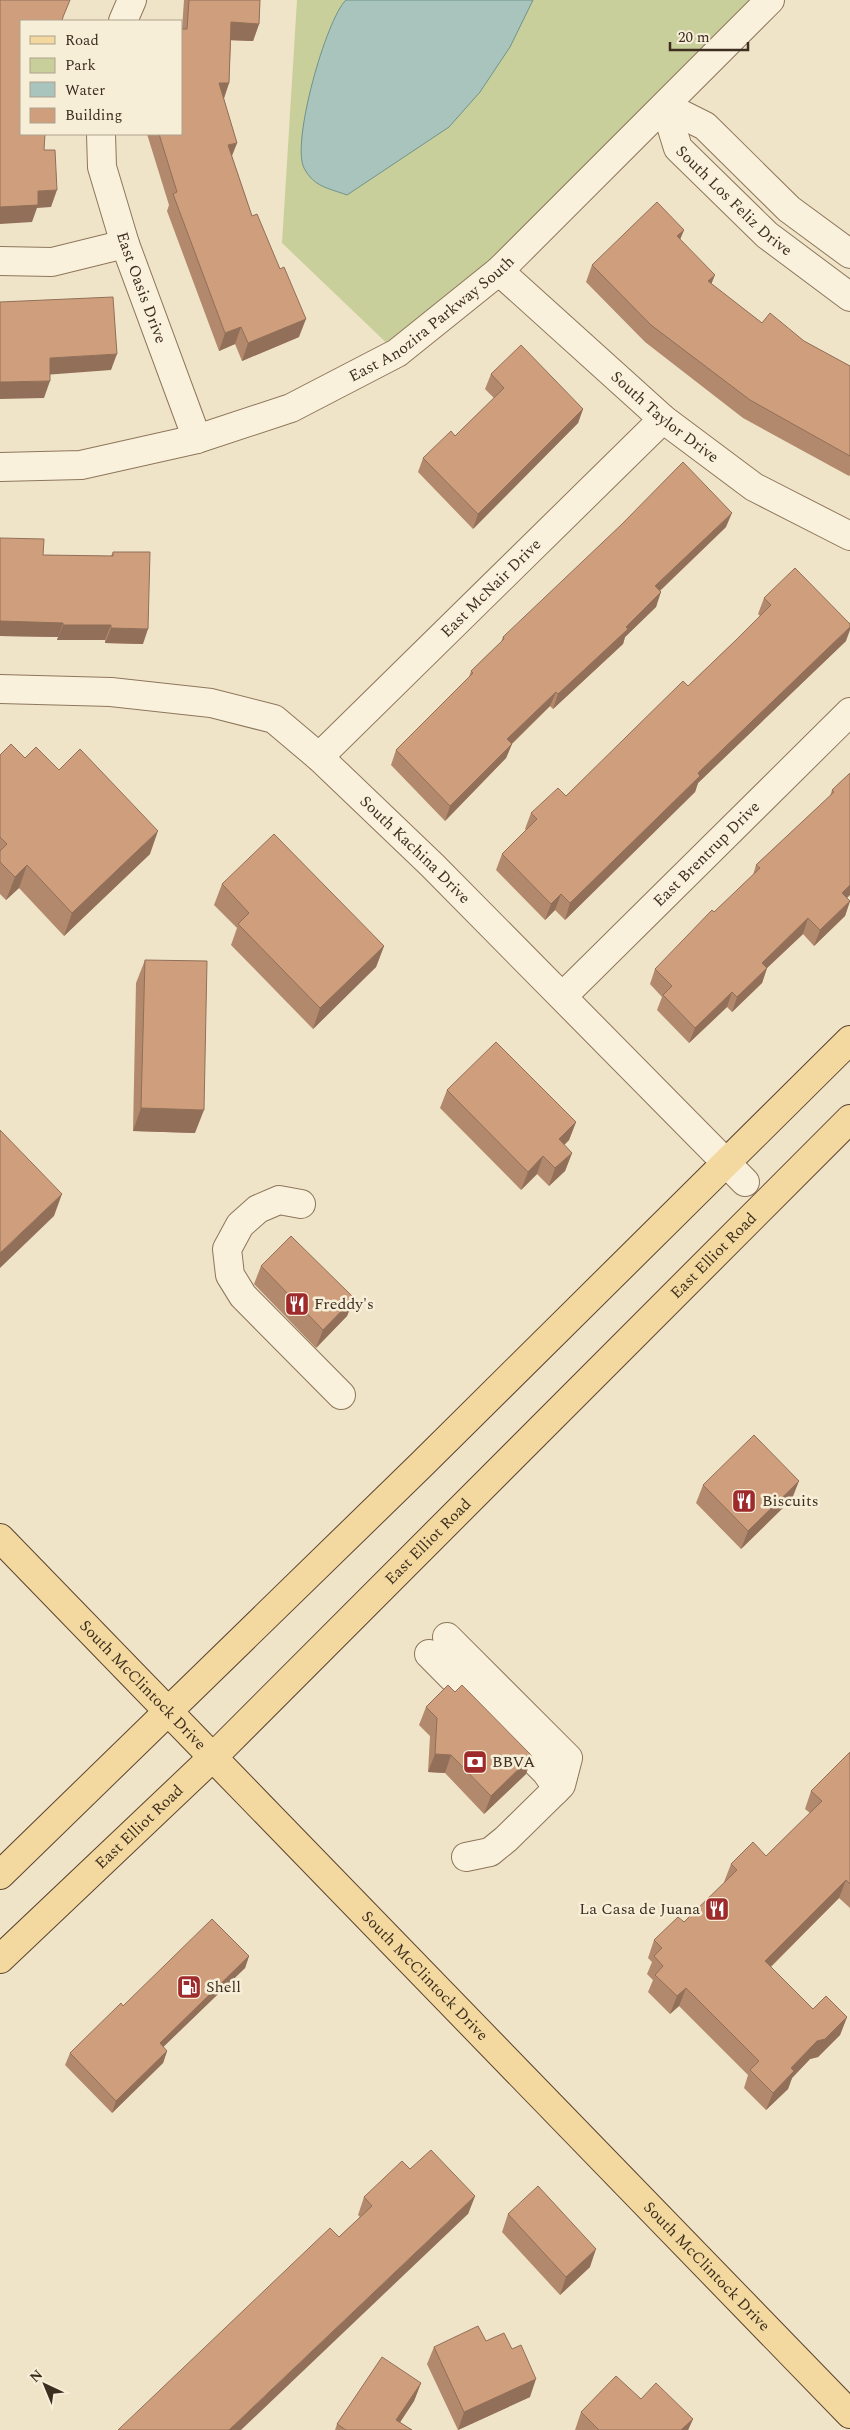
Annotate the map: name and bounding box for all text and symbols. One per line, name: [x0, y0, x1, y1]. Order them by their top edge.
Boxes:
legend: [20, 20, 182, 135]
scale bar: [670, 20, 748, 52]
text: 20 m: [678, 26, 710, 49]
text: Road: [65, 29, 99, 52]
text: Park: [65, 54, 96, 77]
text: Water: [65, 79, 105, 102]
text: Building: [65, 104, 122, 127]
street label: South Los Feliz Drive: [670, 140, 797, 262]
street label: East Oasis Drive: [110, 229, 173, 347]
street label: East Anozira Parkway South: [344, 250, 520, 388]
street label: South Taylor Drive: [605, 365, 724, 469]
street label: East McNair Drive: [435, 533, 547, 643]
street label: South Kachina Drive: [354, 790, 476, 909]
street label: East Brentrup Drive: [648, 795, 766, 912]
street label: East Elliot Road: [665, 1207, 762, 1304]
restaurant icon: Freddy's: [284, 1291, 310, 1317]
place label: Freddy's: [314, 1292, 374, 1316]
restaurant icon: Biscuits: [731, 1488, 757, 1514]
place label: Biscuits: [762, 1489, 819, 1513]
street label: East Elliot Road: [379, 1493, 477, 1590]
street label: South McClintock Drive: [74, 1615, 212, 1756]
bank icon: BBVA: [462, 1749, 488, 1775]
place label: BBVA: [492, 1750, 535, 1774]
street label: East Elliot Road: [90, 1779, 189, 1875]
restaurant icon: La Casa de Juana: [704, 1896, 730, 1922]
place label: La Casa de Juana: [579, 1897, 700, 1921]
street label: South McClintock Drive: [356, 1905, 494, 2046]
fuel station icon: Shell: [176, 1974, 202, 2000]
place label: Shell: [206, 1975, 241, 1999]
street label: South McClintock Drive: [638, 2196, 776, 2337]
north arrow: [20, 2360, 70, 2410]
text: N: [25, 2364, 48, 2388]

